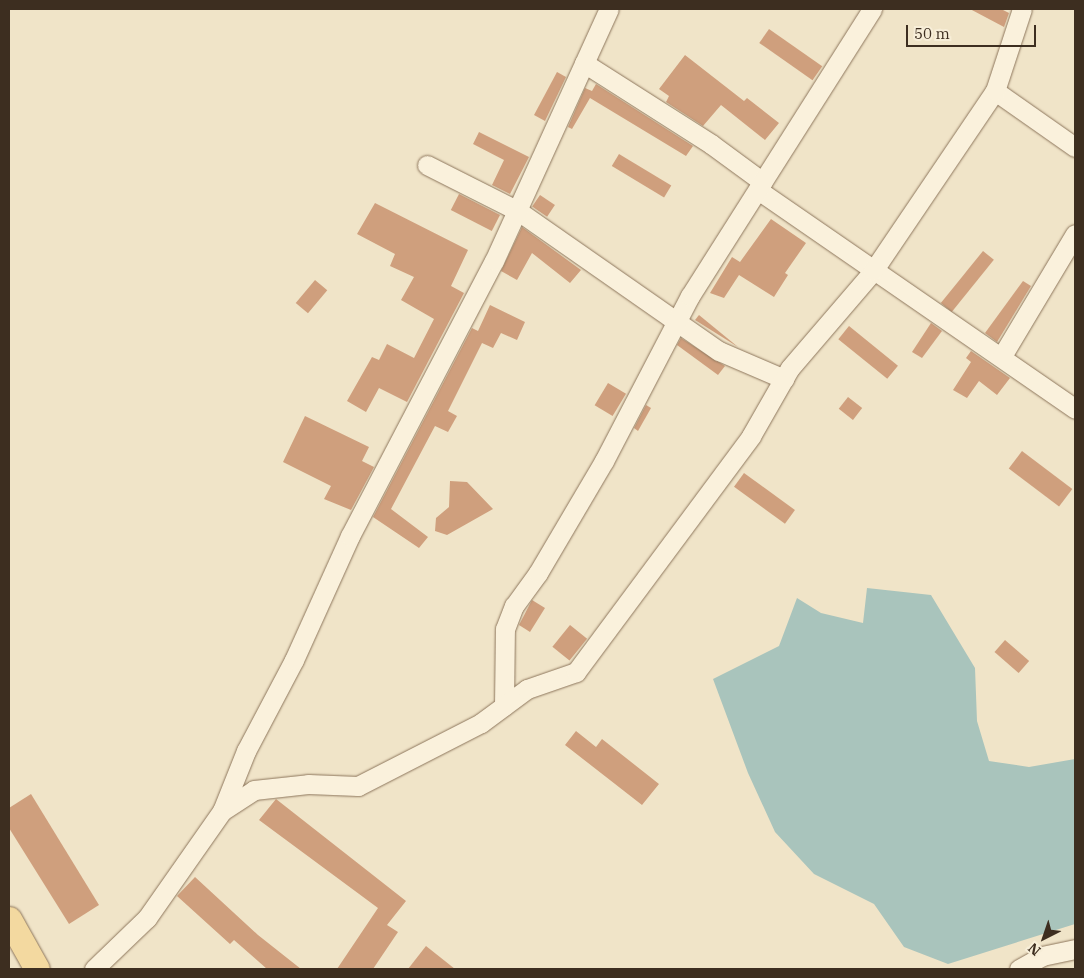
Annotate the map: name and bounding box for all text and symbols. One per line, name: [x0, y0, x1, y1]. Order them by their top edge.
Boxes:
scale bar: [909, 15, 1039, 47]
text: 50 m: [914, 24, 950, 43]
north arrow: [1019, 913, 1069, 963]
text: N: [1024, 939, 1044, 960]

